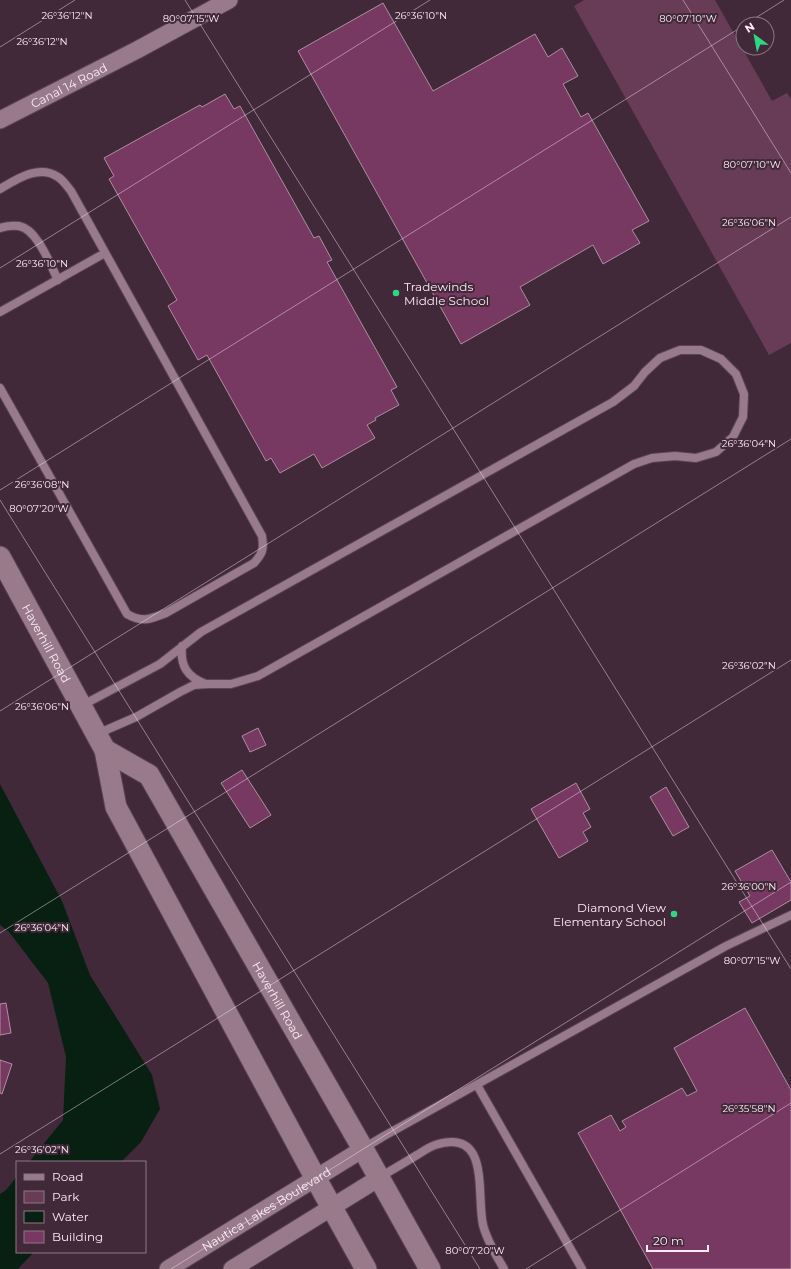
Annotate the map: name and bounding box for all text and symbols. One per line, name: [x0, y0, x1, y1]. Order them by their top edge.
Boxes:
text: 26°36'12"N: [41, 9, 93, 22]
text: 26°36'10"N: [395, 9, 447, 22]
text: 80°07'15"W: [163, 12, 219, 25]
text: 80°07'10"W: [659, 12, 717, 25]
north arrow: [735, 16, 775, 56]
text: N: [742, 19, 757, 36]
text: 26°36'12"N: [16, 35, 68, 48]
street label: Canal 14 Road: [28, 59, 109, 111]
text: 80°07'10"W: [723, 158, 781, 171]
text: 26°36'06"N: [722, 216, 776, 229]
text: 26°36'10"N: [16, 257, 68, 270]
place label: Tradewinds Middle School: [404, 279, 489, 308]
marker: Tradewinds Middle School: [391, 288, 401, 298]
text: 26°36'04"N: [722, 437, 776, 450]
text: 26°36'08"N: [15, 478, 69, 491]
text: 80°07'20"W: [9, 502, 69, 515]
street label: Haverhill Road: [19, 601, 74, 685]
text: 26°36'02"N: [722, 659, 776, 672]
text: 26°36'06"N: [15, 700, 69, 713]
text: 26°36'00"N: [722, 880, 776, 893]
place label: Diamond View Elementary School: [553, 900, 666, 929]
marker: Diamond View Elementary School: [669, 909, 679, 919]
text: 26°36'04"N: [15, 921, 69, 934]
text: 80°07'15"W: [724, 954, 780, 967]
street label: Haverhill Road: [250, 958, 306, 1042]
text: 26°35'58"N: [722, 1102, 776, 1115]
text: 26°36'02"N: [15, 1143, 69, 1156]
legend: [16, 1161, 146, 1253]
street label: Nautica Lakes Boulevard: [199, 1163, 333, 1254]
text: Road: [52, 1169, 83, 1184]
text: Park: [52, 1189, 80, 1204]
text: Water: [52, 1209, 89, 1224]
scale bar: [647, 1227, 708, 1253]
text: Building: [52, 1229, 103, 1244]
text: 20 m: [653, 1233, 684, 1248]
text: 80°07'20"W: [445, 1244, 505, 1257]

